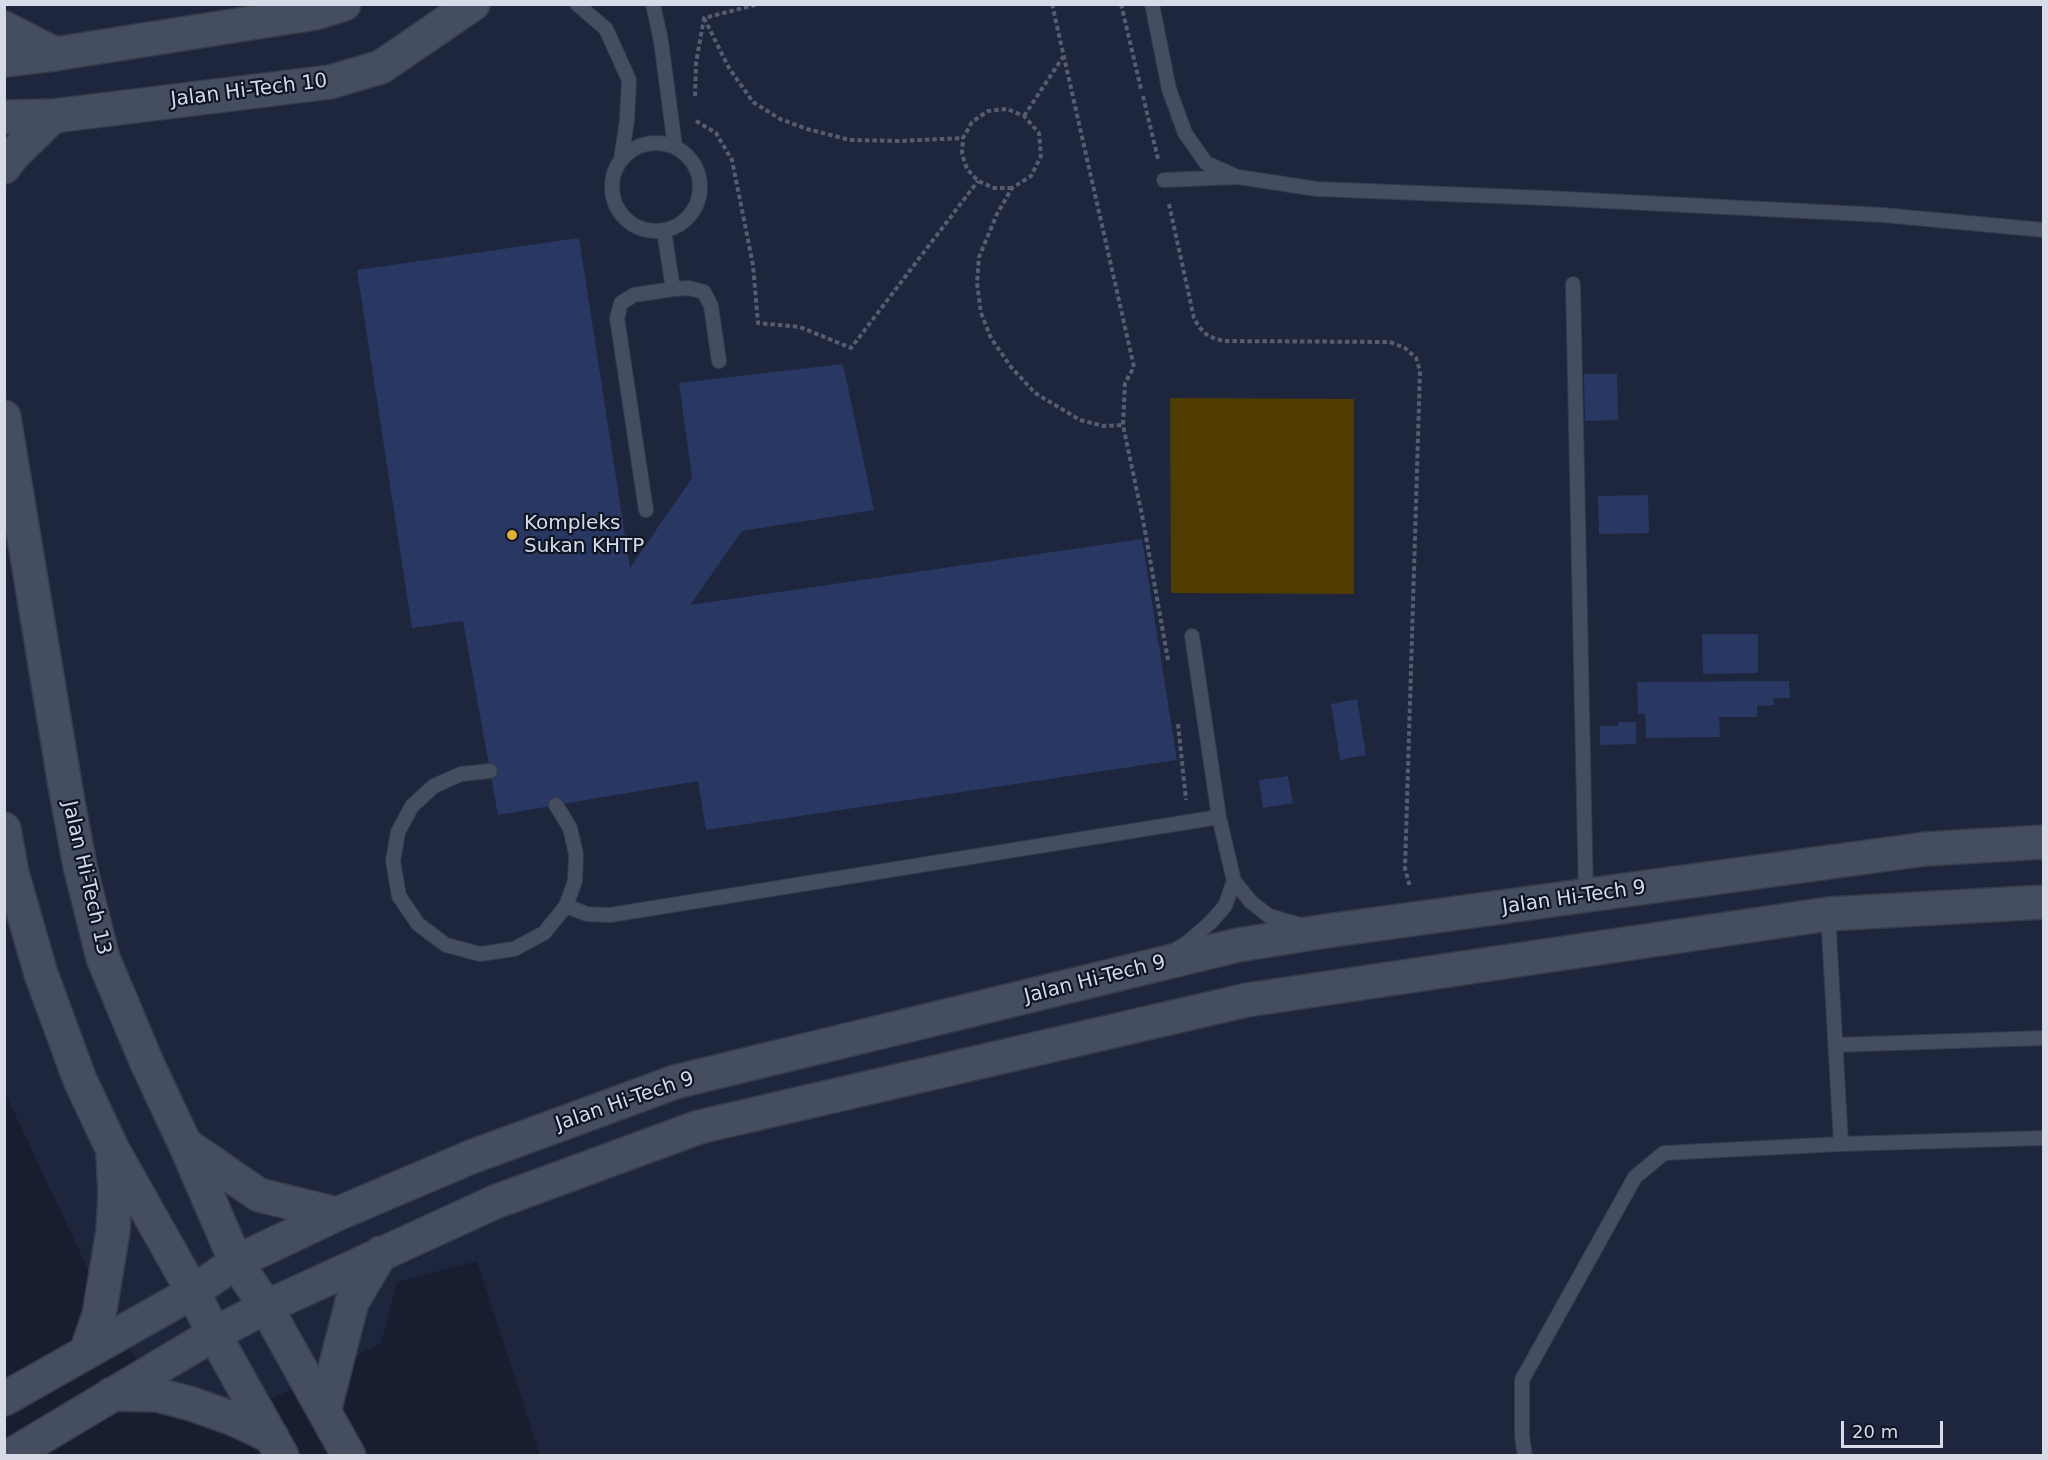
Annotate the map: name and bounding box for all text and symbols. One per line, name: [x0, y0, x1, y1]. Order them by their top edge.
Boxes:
street label: Jalan Hi-Tech 10: [169, 69, 329, 113]
place label: Kompleks Sukan KHTP: [524, 512, 644, 559]
marker: Kompleks Sukan KHTP: [505, 528, 519, 542]
street label: Jalan Hi-Tech 13: [57, 799, 115, 957]
street label: Jalan Hi-Tech 9: [1501, 876, 1647, 920]
street label: Jalan Hi-Tech 9: [1022, 951, 1168, 1009]
street label: Jalan Hi-Tech 9: [553, 1067, 697, 1137]
scale bar: [1844, 1409, 1946, 1447]
text: 20 m: [1852, 1421, 1898, 1442]

